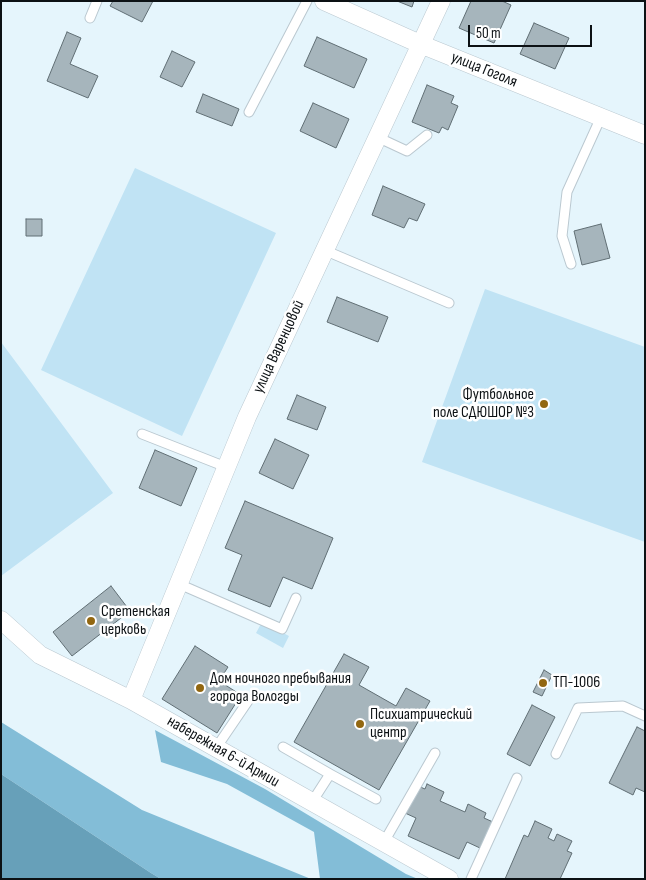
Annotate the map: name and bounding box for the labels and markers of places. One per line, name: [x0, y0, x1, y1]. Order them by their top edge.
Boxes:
place label: Футбольное поле СДЮШОР №3: [433, 385, 534, 423]
marker: Футбольное поле СДЮШОР №3: [538, 398, 550, 410]
place label: Сретенская церковь: [101, 602, 170, 640]
marker: Сретенская церковь: [85, 615, 97, 627]
place label: Дом ночного пребывания города Вологды: [210, 669, 351, 707]
place label: ТП-1006: [553, 673, 600, 693]
marker: ТП-1006: [537, 677, 549, 689]
marker: Дом ночного пребывания города Вологды: [194, 682, 206, 694]
place label: Психиатрический центр: [370, 705, 472, 743]
marker: Психиатрический центр: [354, 718, 366, 730]

